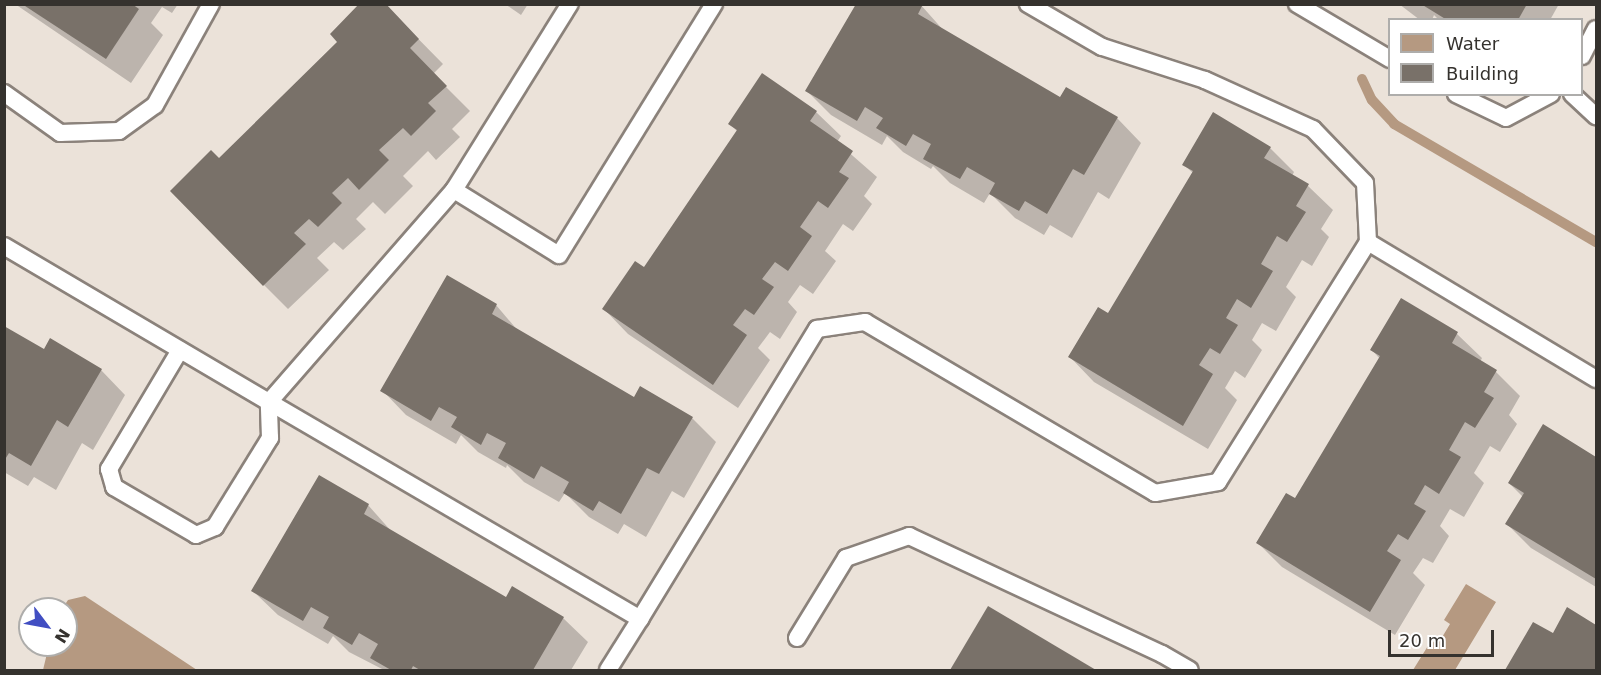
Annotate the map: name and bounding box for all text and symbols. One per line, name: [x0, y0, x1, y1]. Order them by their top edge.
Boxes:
legend: [1388, 18, 1583, 96]
text: Water: [1446, 33, 1499, 54]
text: Building: [1446, 63, 1519, 84]
north arrow: [18, 597, 78, 657]
scale bar: [1391, 618, 1498, 656]
text: N: [50, 625, 74, 646]
text: 20 m: [1399, 630, 1445, 651]

